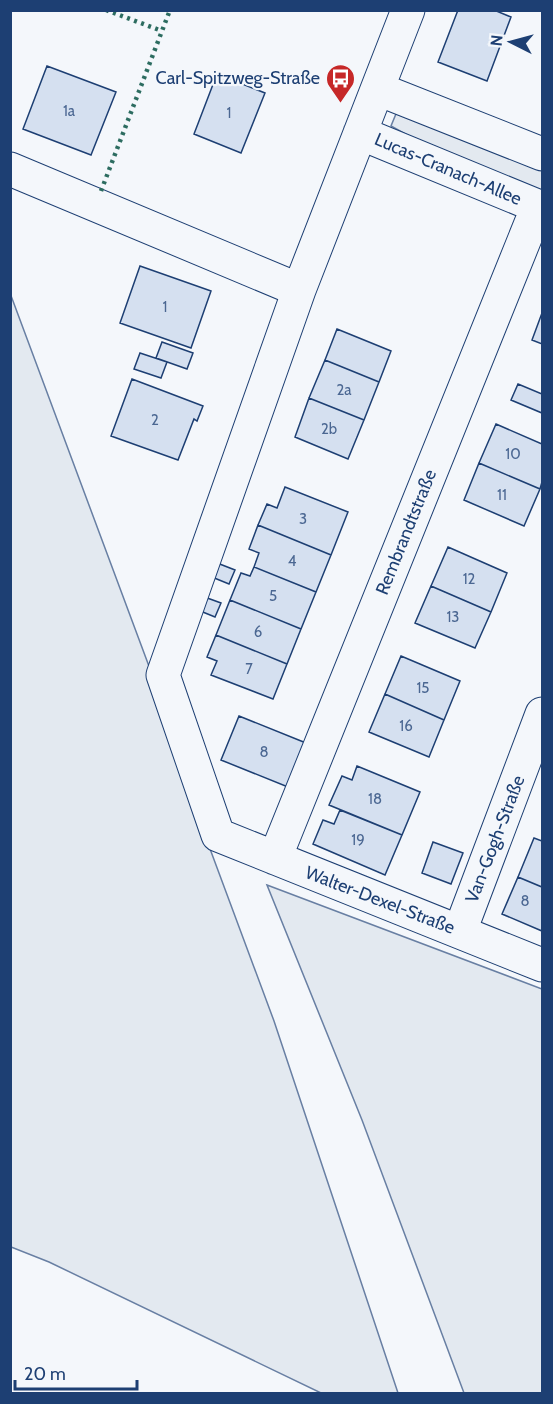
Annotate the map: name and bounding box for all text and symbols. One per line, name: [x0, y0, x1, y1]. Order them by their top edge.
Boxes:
north arrow: [481, 12, 541, 72]
text: N: [487, 34, 507, 47]
bus stop icon: Carl-Spitzweg-Straße: [325, 62, 357, 104]
place label: Carl-Spitzweg-Straße: [156, 67, 320, 89]
house number: 1a: [63, 102, 76, 120]
house number: 1: [227, 104, 231, 122]
street label: Lucas-Cranach-Allee: [371, 128, 525, 210]
house number: 1: [163, 298, 167, 316]
house number: 2a: [336, 381, 352, 399]
house number: 2: [151, 411, 159, 429]
house number: 2b: [321, 420, 337, 438]
house number: 10: [505, 445, 521, 463]
street label: Rembrandtstraße: [371, 466, 441, 598]
house number: 11: [497, 486, 507, 504]
house number: 3: [299, 510, 307, 528]
house number: 4: [288, 552, 297, 570]
house number: 12: [463, 570, 476, 588]
house number: 5: [269, 587, 277, 605]
house number: 13: [446, 608, 460, 626]
house number: 6: [254, 623, 262, 641]
house number: 7: [245, 660, 253, 678]
house number: 15: [416, 679, 430, 697]
house number: 16: [399, 717, 413, 735]
house number: 8: [259, 743, 269, 761]
street label: Van-Gogh-Straße: [461, 772, 529, 906]
house number: 18: [368, 790, 382, 808]
house number: 19: [351, 831, 365, 849]
street label: Walter-Dexel-Straße: [302, 861, 458, 939]
house number: 8: [520, 892, 530, 910]
scale bar: [15, 1353, 136, 1391]
text: 20 m: [24, 1363, 66, 1385]

